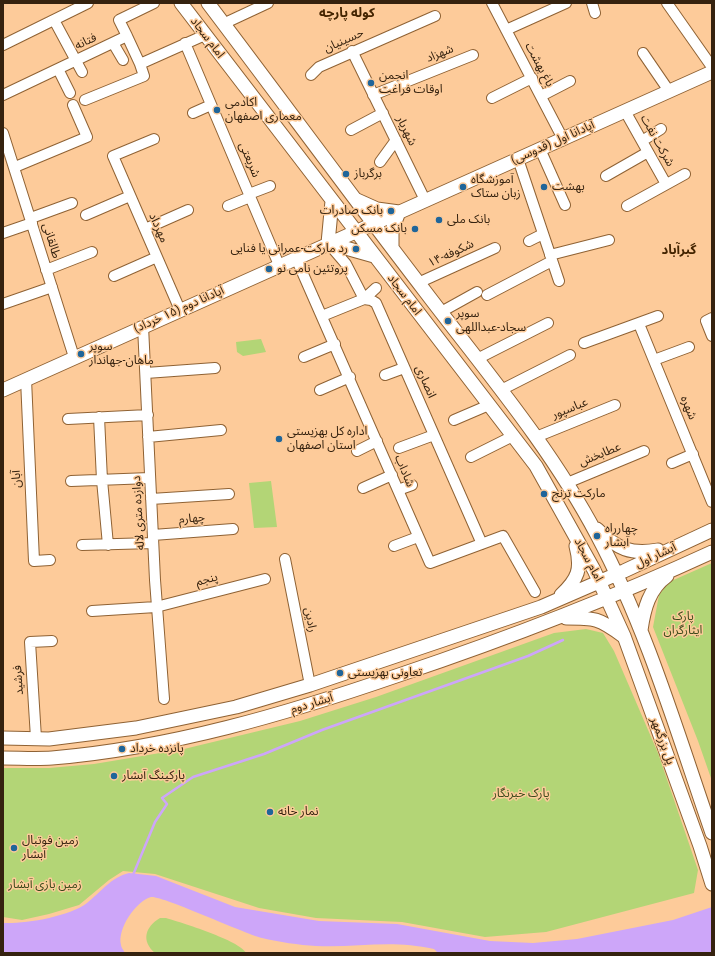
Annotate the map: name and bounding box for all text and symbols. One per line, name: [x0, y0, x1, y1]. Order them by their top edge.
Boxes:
district label: کوله پارچه: [319, 6, 375, 22]
street label: امام سجاد: [187, 15, 227, 61]
street label: حسینیان: [322, 26, 366, 56]
street label: فتانه: [73, 31, 99, 53]
street label: باغ بهشت: [521, 40, 557, 90]
street label: شهزاد: [424, 42, 456, 66]
place label: انجمن اوقات فراغت: [379, 69, 443, 97]
marker: انجمن اوقات فراغت: [366, 78, 376, 88]
place label: اکادمی معماری اصفهان: [225, 96, 302, 124]
marker: اکادمی معماری اصفهان: [212, 105, 222, 115]
street label: شرکت نفت: [637, 113, 677, 169]
street label: شهریار: [393, 114, 419, 148]
street label: آپادانا اول (قدوسی): [509, 118, 597, 168]
street label: شریعتی: [235, 140, 263, 180]
place label: برگرباز: [354, 167, 382, 181]
marker: برگرباز: [341, 169, 351, 179]
place label: آموزشگاه زبان ستاک: [471, 173, 521, 201]
place label: بهشت: [552, 180, 585, 194]
marker: آموزشگاه زبان ستاک: [458, 182, 468, 192]
marker: بهشت: [539, 182, 549, 192]
place label: بانک صادرات: [320, 204, 383, 218]
marker: بانک صادرات: [386, 206, 396, 216]
street label: مهرداد: [145, 211, 171, 245]
place label: بانک ملی: [447, 213, 490, 227]
marker: بانک ملی: [434, 215, 444, 225]
street label: طالقانی: [39, 222, 63, 260]
place label: بانک مسکن: [351, 222, 407, 236]
marker: بانک مسکن: [410, 224, 420, 234]
street label: ۱۴-شکوفه: [426, 237, 476, 271]
place label: رد مارکت-عمرانی یا فنایی: [230, 242, 348, 256]
district label: گبرآباد: [662, 243, 696, 259]
marker: رد مارکت-عمرانی یا فنایی: [351, 244, 361, 254]
place label: پروتئین نامی نو: [277, 262, 348, 276]
marker: پروتئین نامی نو: [264, 264, 274, 274]
street label: امام سجاد: [384, 272, 424, 318]
street label: آپادانا دوم (۱۵ خرداد): [132, 284, 226, 336]
place label: سوپر سجاد-عبداللهی: [456, 307, 526, 335]
marker: سوپر سجاد-عبداللهی: [443, 316, 453, 326]
place label: سوپر ماهان-جهاندار: [89, 340, 154, 368]
marker: سوپر ماهان-جهاندار: [76, 349, 86, 359]
street label: انصاری: [411, 363, 439, 401]
street label: شهره: [677, 394, 699, 422]
street label: عباسپور: [550, 395, 590, 423]
place label: اداره کل بهزیستی استان اصفهان: [287, 425, 367, 453]
marker: اداره کل بهزیستی استان اصفهان: [274, 434, 284, 444]
street label: عطابخش: [577, 440, 623, 470]
street label: شاداب: [391, 453, 417, 489]
street label: آبان: [9, 470, 25, 488]
street label: دوازده متری لاله: [130, 475, 148, 551]
place label: مارکت ترنج: [552, 487, 606, 501]
marker: مارکت ترنج: [539, 489, 549, 499]
street label: چهارم: [178, 511, 206, 527]
place label: چهارراه آبشار: [605, 522, 638, 550]
marker: چهارراه آبشار: [592, 531, 602, 541]
street label: امام سجاد: [570, 536, 606, 584]
street label: آبشار اول: [633, 540, 679, 572]
street label: پنجم: [194, 570, 220, 590]
street label: رادین: [301, 606, 319, 634]
park label: پارک ایثارگران: [664, 610, 702, 638]
street label: فرشید: [11, 665, 27, 695]
place label: تعاونی بهزیستی: [348, 666, 422, 680]
marker: تعاونی بهزیستی: [335, 668, 345, 678]
street label: آبشار دوم: [289, 691, 335, 717]
street label: پل بزرگمهر: [647, 715, 677, 767]
place label: پانزده خرداد: [130, 742, 184, 756]
marker: پانزده خرداد: [117, 744, 127, 754]
place label: پارکینگ آبشار: [122, 769, 185, 783]
marker: پارکینگ آبشار: [109, 771, 119, 781]
park label: پارک خبرنگار: [492, 787, 550, 801]
place label: نمار خانه: [278, 805, 318, 819]
marker: نمار خانه: [265, 807, 275, 817]
place label: زمین فوتبال آبشار: [22, 834, 79, 862]
marker: زمین فوتبال آبشار: [9, 843, 19, 853]
park label: زمین بازی آبشار: [8, 878, 82, 892]

